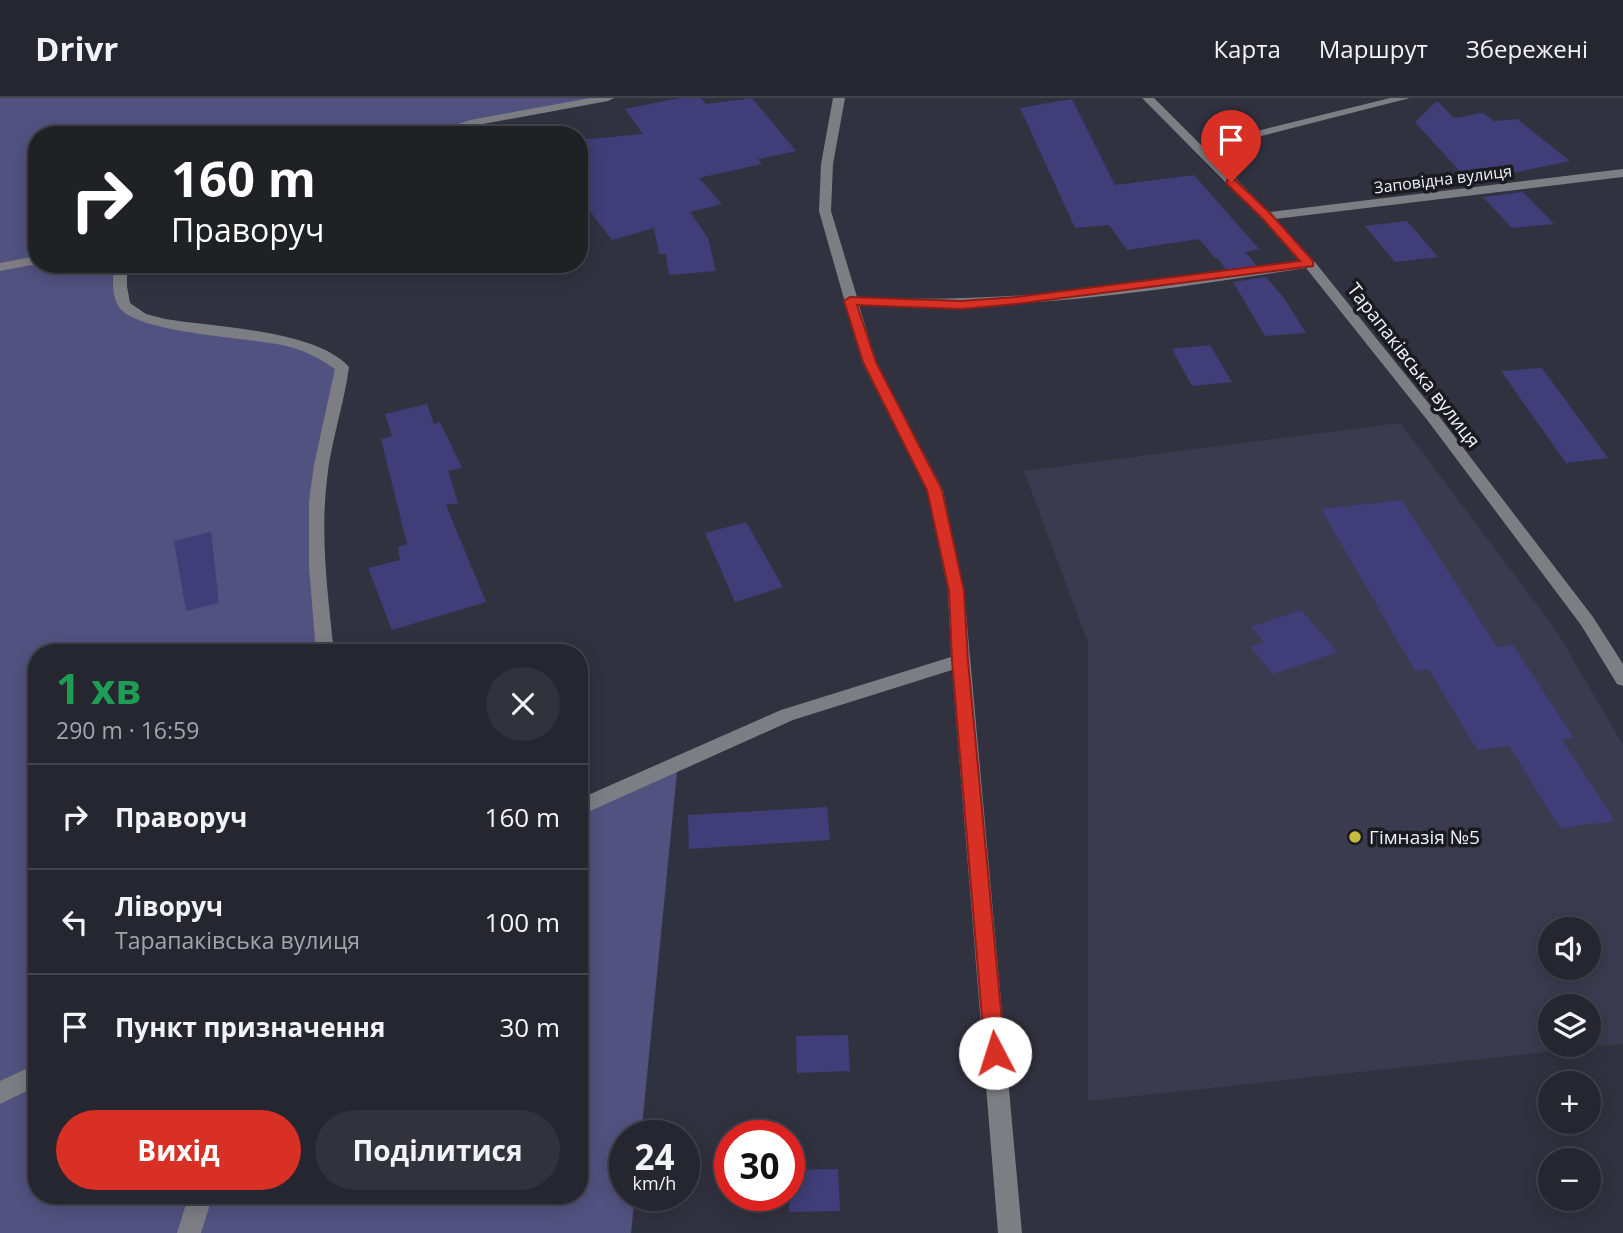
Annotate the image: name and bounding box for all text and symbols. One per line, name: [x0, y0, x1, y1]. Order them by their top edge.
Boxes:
text: Drivr: [35, 26, 118, 71]
text: Карта: [1213, 32, 1281, 65]
text: Маршрут: [1319, 32, 1428, 65]
text: Збережені: [1466, 32, 1588, 65]
pin: [1201, 110, 1261, 182]
icon: arrive: [1212, 121, 1250, 159]
text: 160 m: [171, 145, 316, 211]
icon: right: [56, 154, 147, 245]
street label: Заповідна вулиця: [1373, 160, 1513, 198]
text: Праворуч: [171, 208, 324, 251]
street label: Тарапаківська вулиця: [1341, 277, 1487, 453]
text: 1 хв: [56, 659, 142, 716]
button: close: [486, 667, 560, 741]
text: 290 m · 16:59: [56, 714, 199, 746]
icon: right: [56, 798, 94, 836]
text: Праворуч: [115, 799, 247, 835]
text: 160 m: [485, 799, 560, 835]
place label: Гімназія №5: [1369, 824, 1480, 850]
marker: Гімназія №5: [1347, 829, 1363, 845]
text: Ліворуч: [115, 888, 223, 924]
icon: left: [56, 903, 94, 941]
text: 100 m: [485, 904, 560, 940]
map controls: [1538, 917, 1601, 1211]
button: sound: [1538, 917, 1601, 980]
text: Тарапаківська вулиця: [115, 924, 360, 956]
button: layers: [1538, 994, 1601, 1057]
icon: arrive: [56, 1008, 94, 1046]
text: Пункт призначення: [115, 1009, 385, 1045]
text: 30 m: [499, 1009, 560, 1045]
position arrow: [958, 1016, 1032, 1090]
button: +: [1538, 1071, 1601, 1134]
button: Вихід: [56, 1110, 301, 1190]
button: Поділитися: [315, 1110, 560, 1190]
speed limit sign: 30: [714, 1120, 805, 1211]
text: 24: [634, 1133, 675, 1180]
button: −: [1538, 1148, 1601, 1211]
text: km/h: [633, 1171, 676, 1195]

